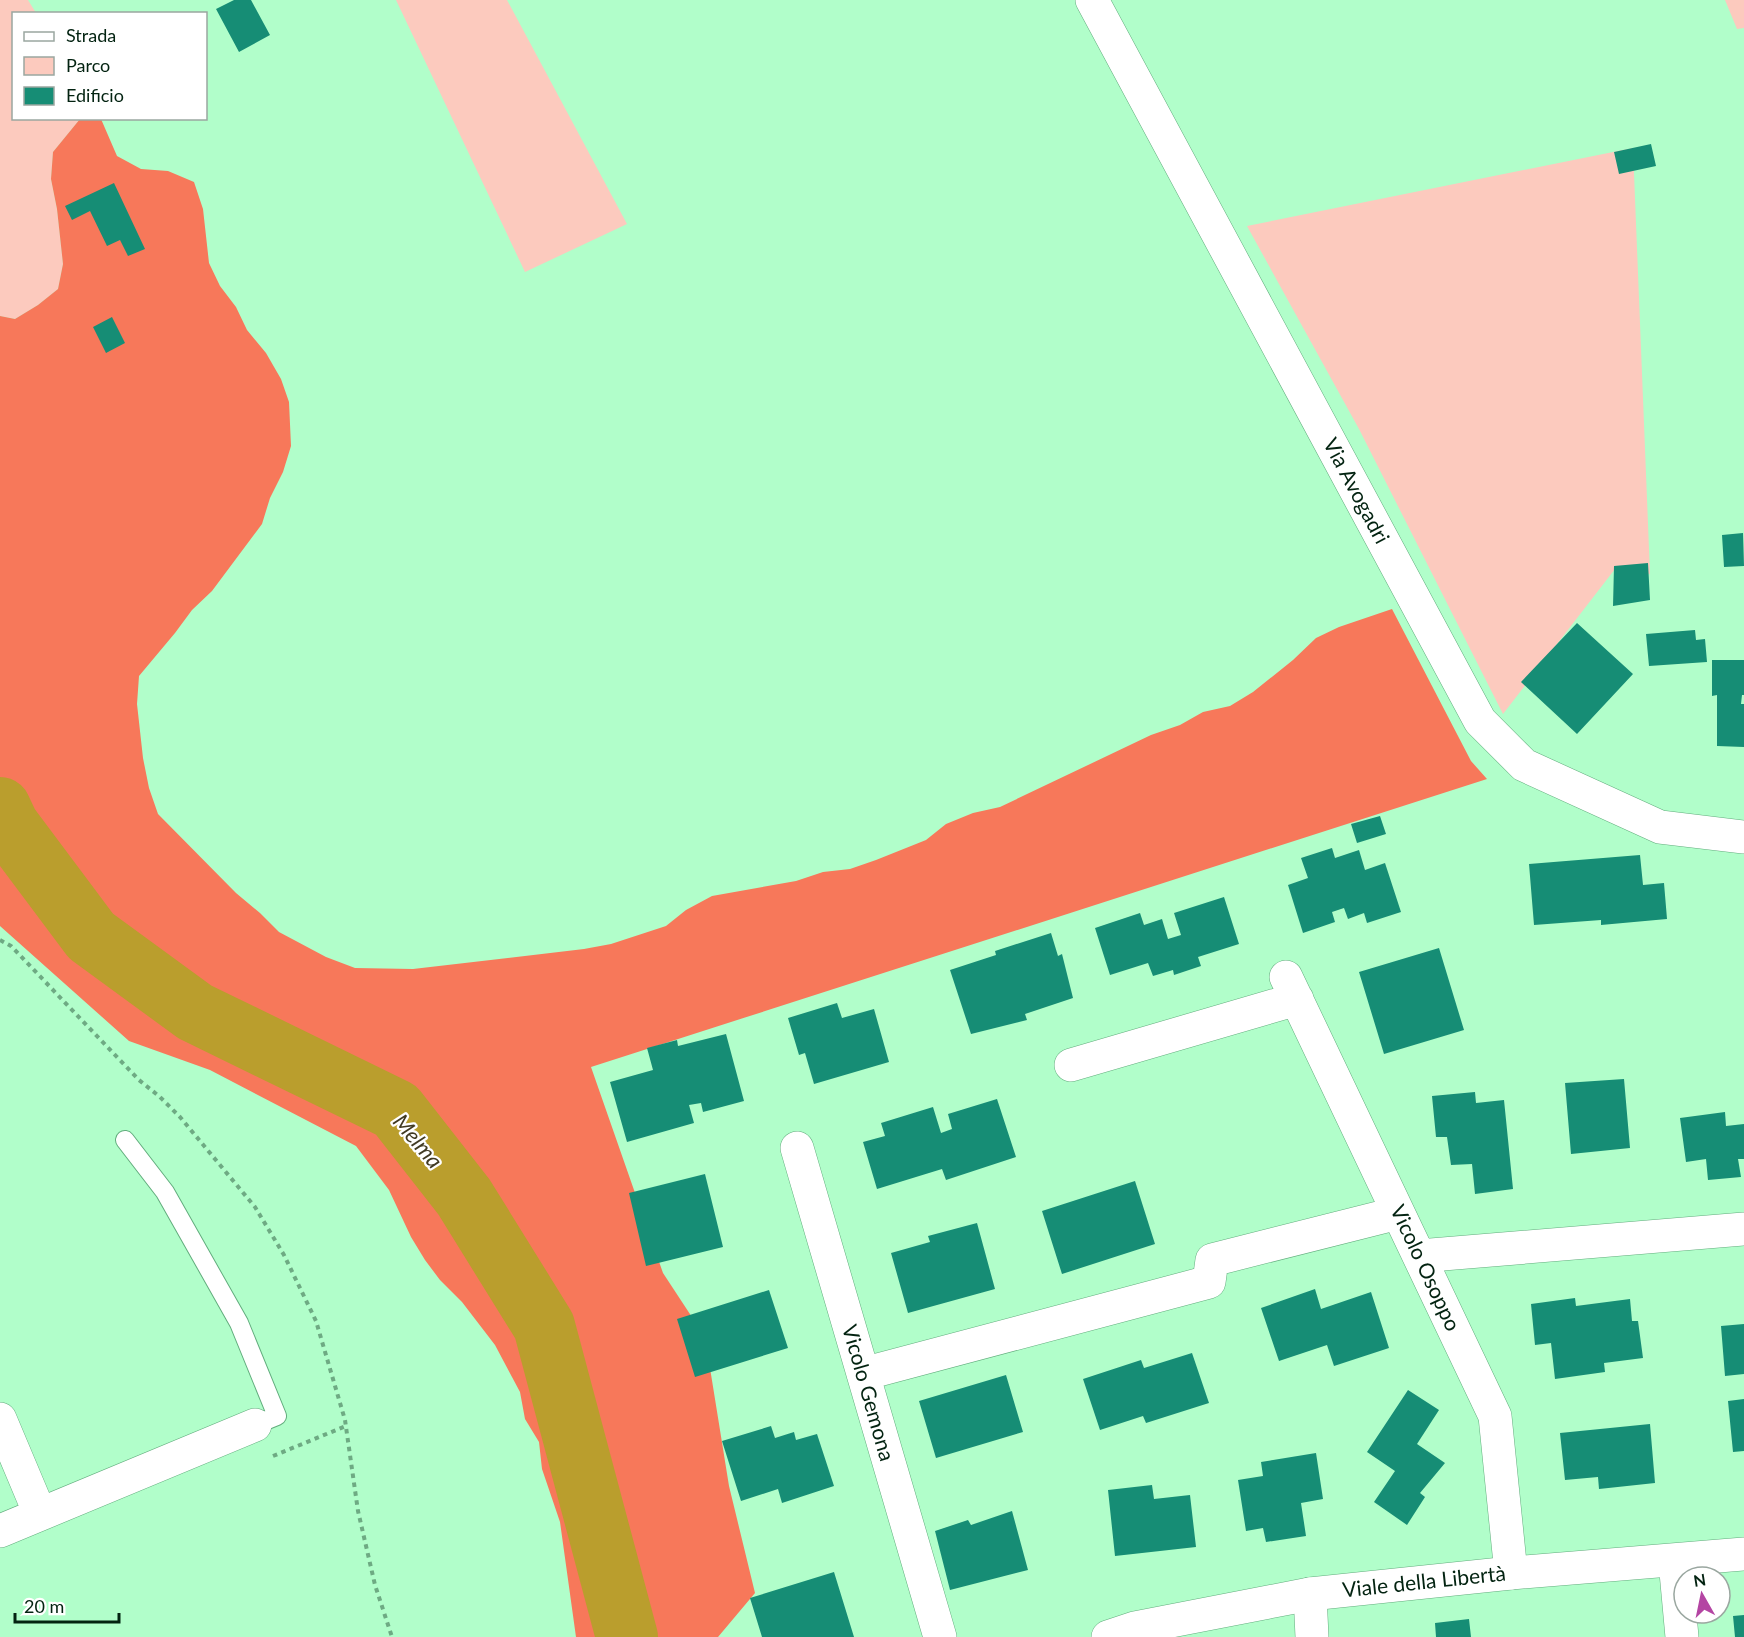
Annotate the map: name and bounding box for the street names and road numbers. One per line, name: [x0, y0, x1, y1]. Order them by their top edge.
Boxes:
street label: Via Avogadri: [1319, 433, 1396, 547]
street label: Vicolo Osoppo: [1386, 1200, 1467, 1335]
street label: Vicolo Gemona: [838, 1321, 901, 1464]
street label: Viale della Libertà: [1341, 1560, 1507, 1602]

